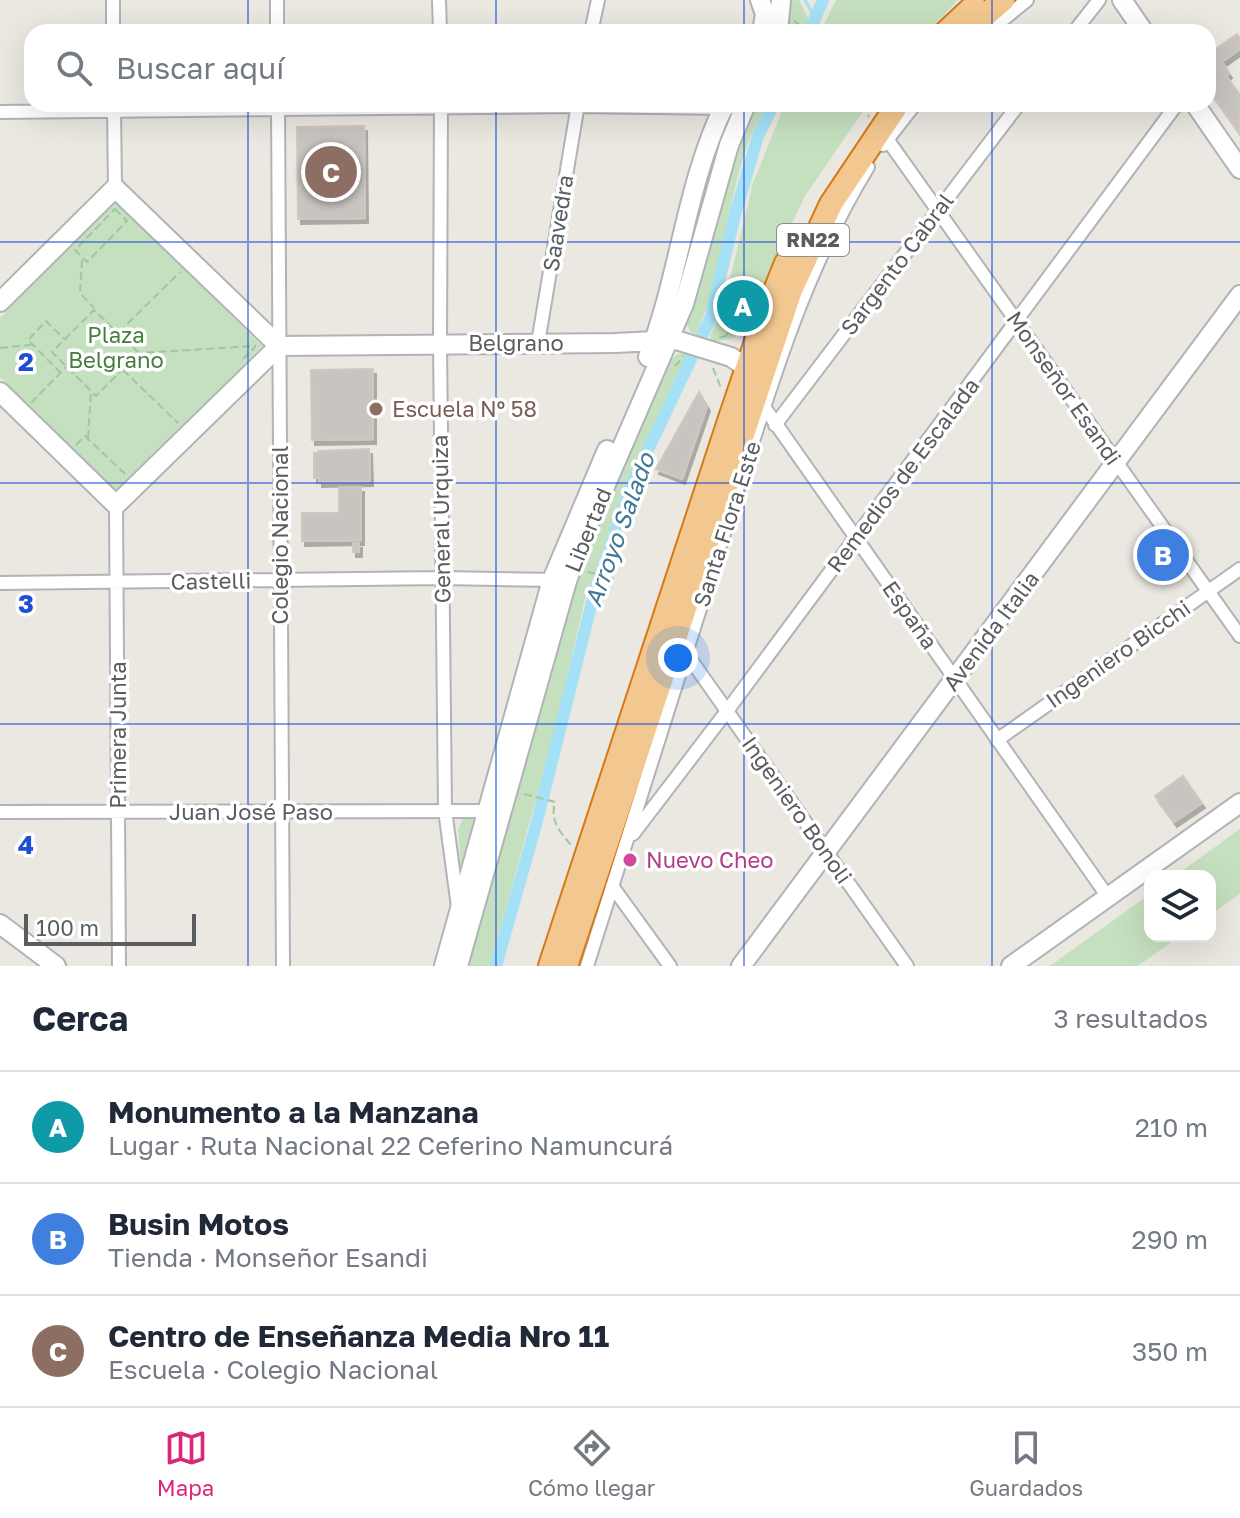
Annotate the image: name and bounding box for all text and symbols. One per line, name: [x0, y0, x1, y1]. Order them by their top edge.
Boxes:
search box: [24, 24, 1216, 112]
icon: search: [52, 46, 96, 90]
text: Buscar aquí: [116, 50, 284, 86]
pin: C: [305, 142, 357, 202]
street label: Saavedra: [537, 173, 578, 273]
street label: Sargento Cabral: [834, 187, 959, 340]
road number: RN22: [777, 224, 849, 256]
pin: A: [717, 276, 769, 336]
street label: Monseñor Esandi: [1001, 306, 1127, 470]
park label: Plaza Belgrano: [68, 321, 164, 373]
street label: Belgrano: [468, 329, 564, 356]
text: 2: [18, 346, 34, 377]
street label: Remedios de Escalada: [821, 372, 984, 577]
place label: Escuela Nº 58: [392, 395, 537, 422]
marker: Escuela Nº 58: [367, 400, 385, 418]
street label: General Urquiza: [426, 434, 455, 604]
street label: Santa Flora Este: [687, 438, 766, 610]
street label: Colegio Nacional: [266, 445, 293, 625]
water label: Arroyo Salado: [577, 447, 661, 611]
street label: Libertad: [558, 484, 617, 576]
pin: B: [1137, 525, 1189, 585]
street label: Castelli: [170, 566, 252, 595]
street label: Avenida Italia: [937, 566, 1044, 696]
street label: España: [877, 575, 944, 654]
text: 3: [18, 588, 34, 619]
street label: Ingeniero Bicchi: [1040, 594, 1195, 713]
your location: [658, 638, 698, 678]
street label: Primera Junta: [104, 661, 131, 809]
street label: Ingeniero Bonoli: [737, 731, 858, 889]
street label: Juan José Paso: [169, 798, 333, 825]
text: 4: [18, 829, 34, 860]
place label: Nuevo Cheo: [646, 846, 773, 873]
marker: Nuevo Cheo: [621, 851, 639, 869]
map controls: [1144, 870, 1216, 942]
button: layers: [1144, 870, 1216, 942]
scale bar: [24, 910, 196, 946]
text: 100 m: [36, 914, 99, 941]
text: Cerca: [32, 998, 128, 1038]
text: 3 resultados: [1054, 1003, 1208, 1034]
text: Monumento a la Manzana: [108, 1094, 479, 1130]
text: A: [49, 1112, 67, 1143]
text: 210 m: [1135, 1112, 1208, 1143]
text: Lugar · Ruta Nacional 22 Ceferino Namuncurá: [108, 1130, 673, 1161]
text: Busin Motos: [108, 1206, 289, 1242]
text: B: [49, 1224, 67, 1255]
text: 290 m: [1132, 1224, 1208, 1255]
text: Tienda · Monseñor Esandi: [108, 1242, 428, 1273]
text: Centro de Enseñanza Media Nro 11: [108, 1318, 609, 1354]
text: C: [49, 1336, 67, 1367]
text: 350 m: [1132, 1336, 1208, 1367]
text: Escuela · Colegio Nacional: [108, 1354, 438, 1385]
tab: Mapa: [157, 1426, 214, 1501]
tab: Cómo llegar: [528, 1426, 655, 1501]
tab: Guardados: [969, 1426, 1083, 1501]

